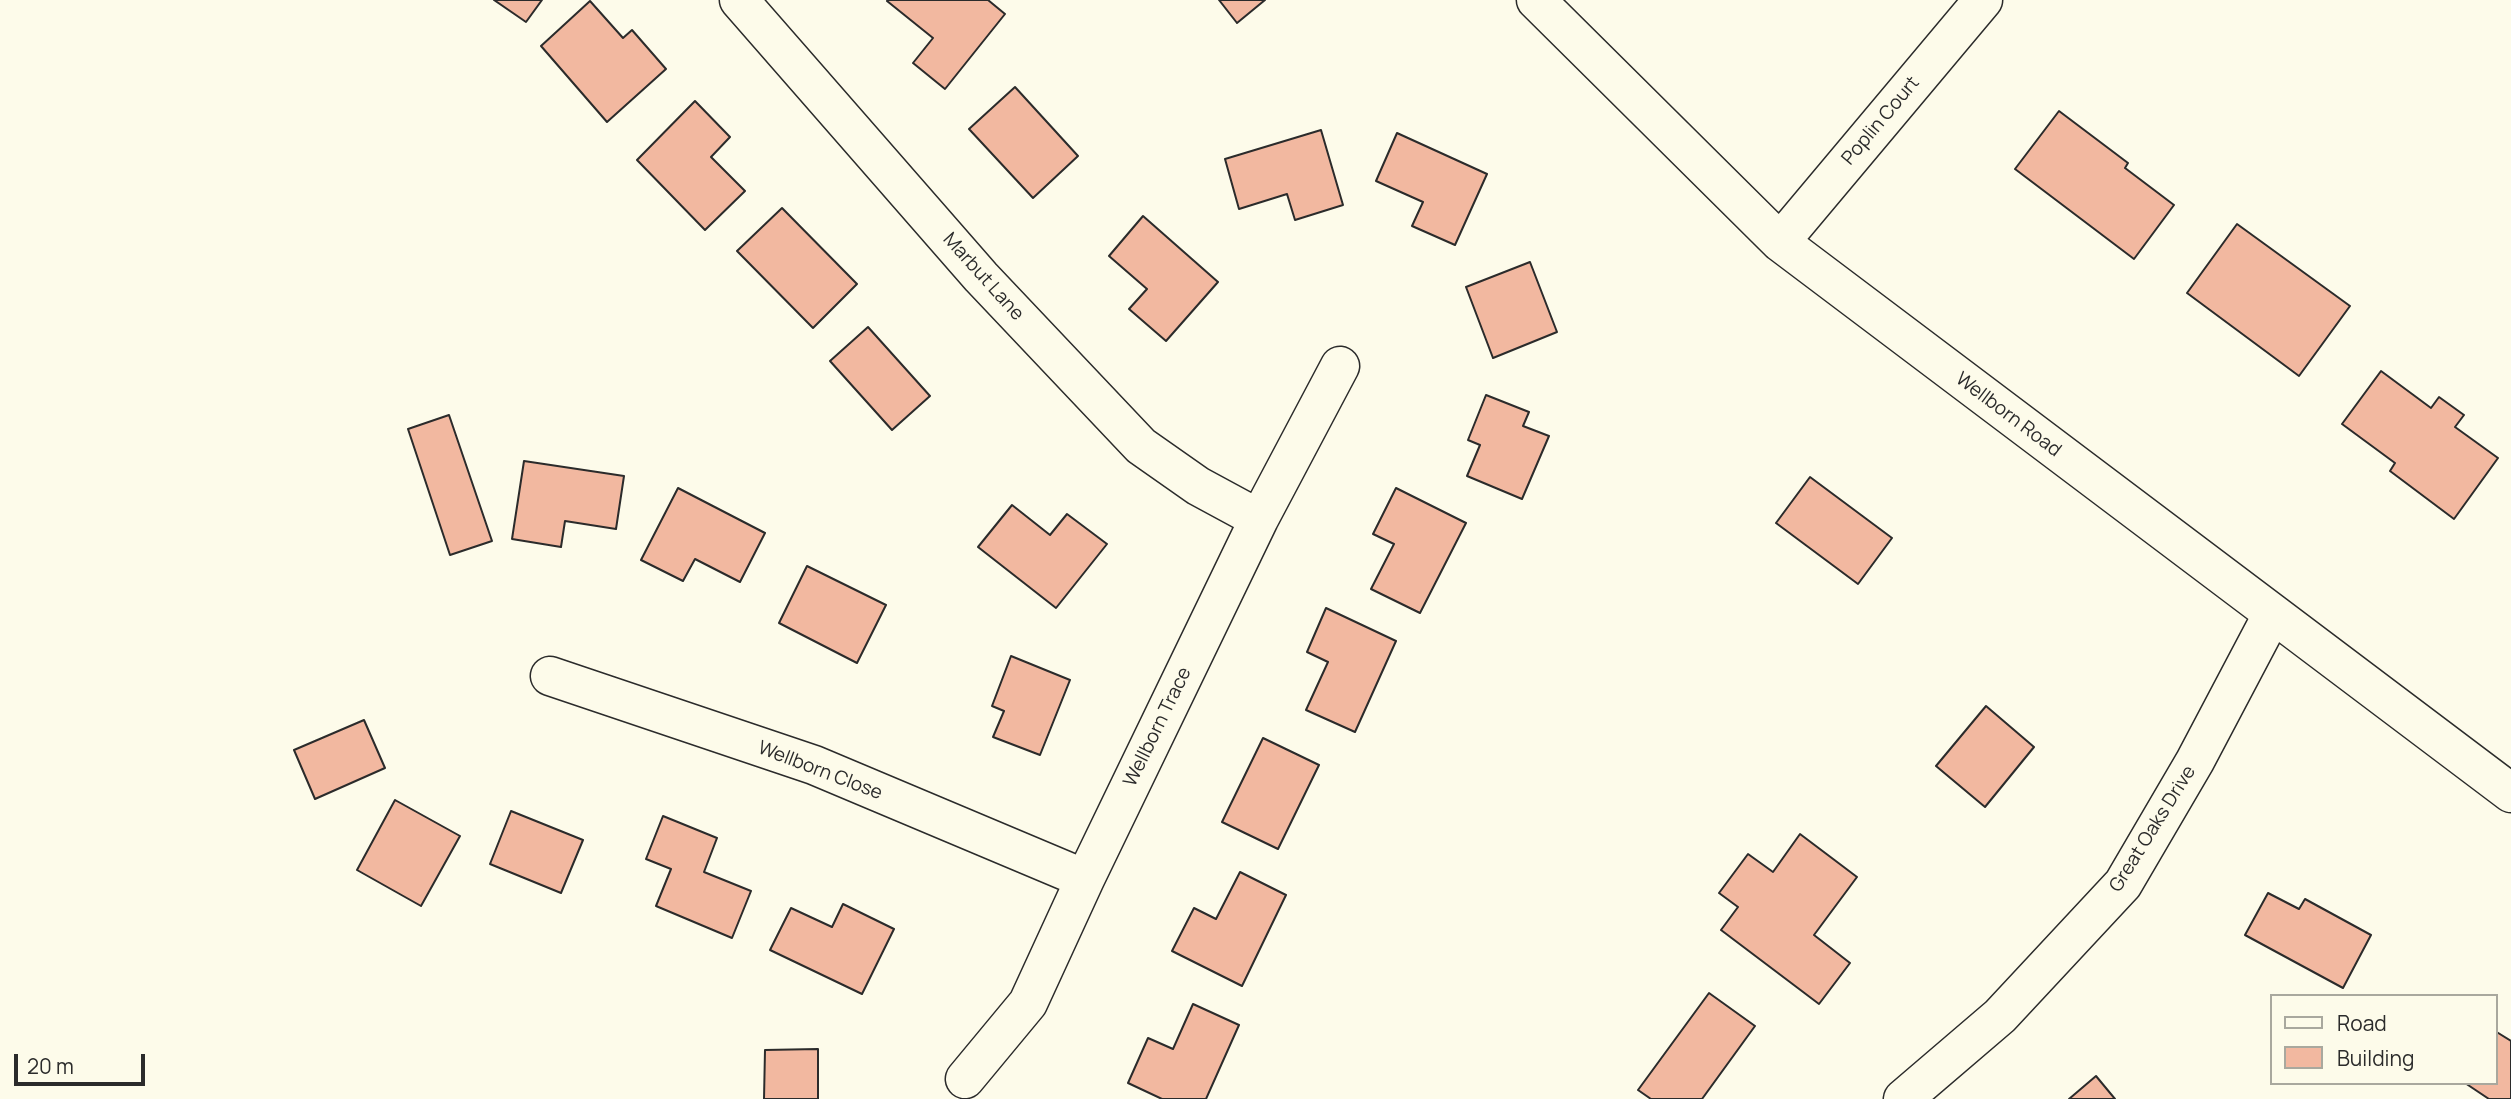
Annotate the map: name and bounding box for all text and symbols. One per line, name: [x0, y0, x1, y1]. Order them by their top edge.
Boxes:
street label: Poplin Court: [1837, 72, 1925, 170]
street label: Marbut Lane: [938, 229, 1028, 325]
street label: Wellborn Road: [1951, 368, 2065, 462]
street label: Wellborn Trace: [1119, 664, 1197, 790]
street label: Wellborn Close: [755, 737, 885, 805]
street label: Great Oaks Drive: [2105, 762, 2201, 896]
legend: [2270, 994, 2497, 1085]
text: Road: [2337, 1009, 2387, 1037]
scale bar: [18, 1040, 149, 1084]
text: Building: [2337, 1044, 2414, 1072]
text: 20 m: [27, 1052, 74, 1080]

